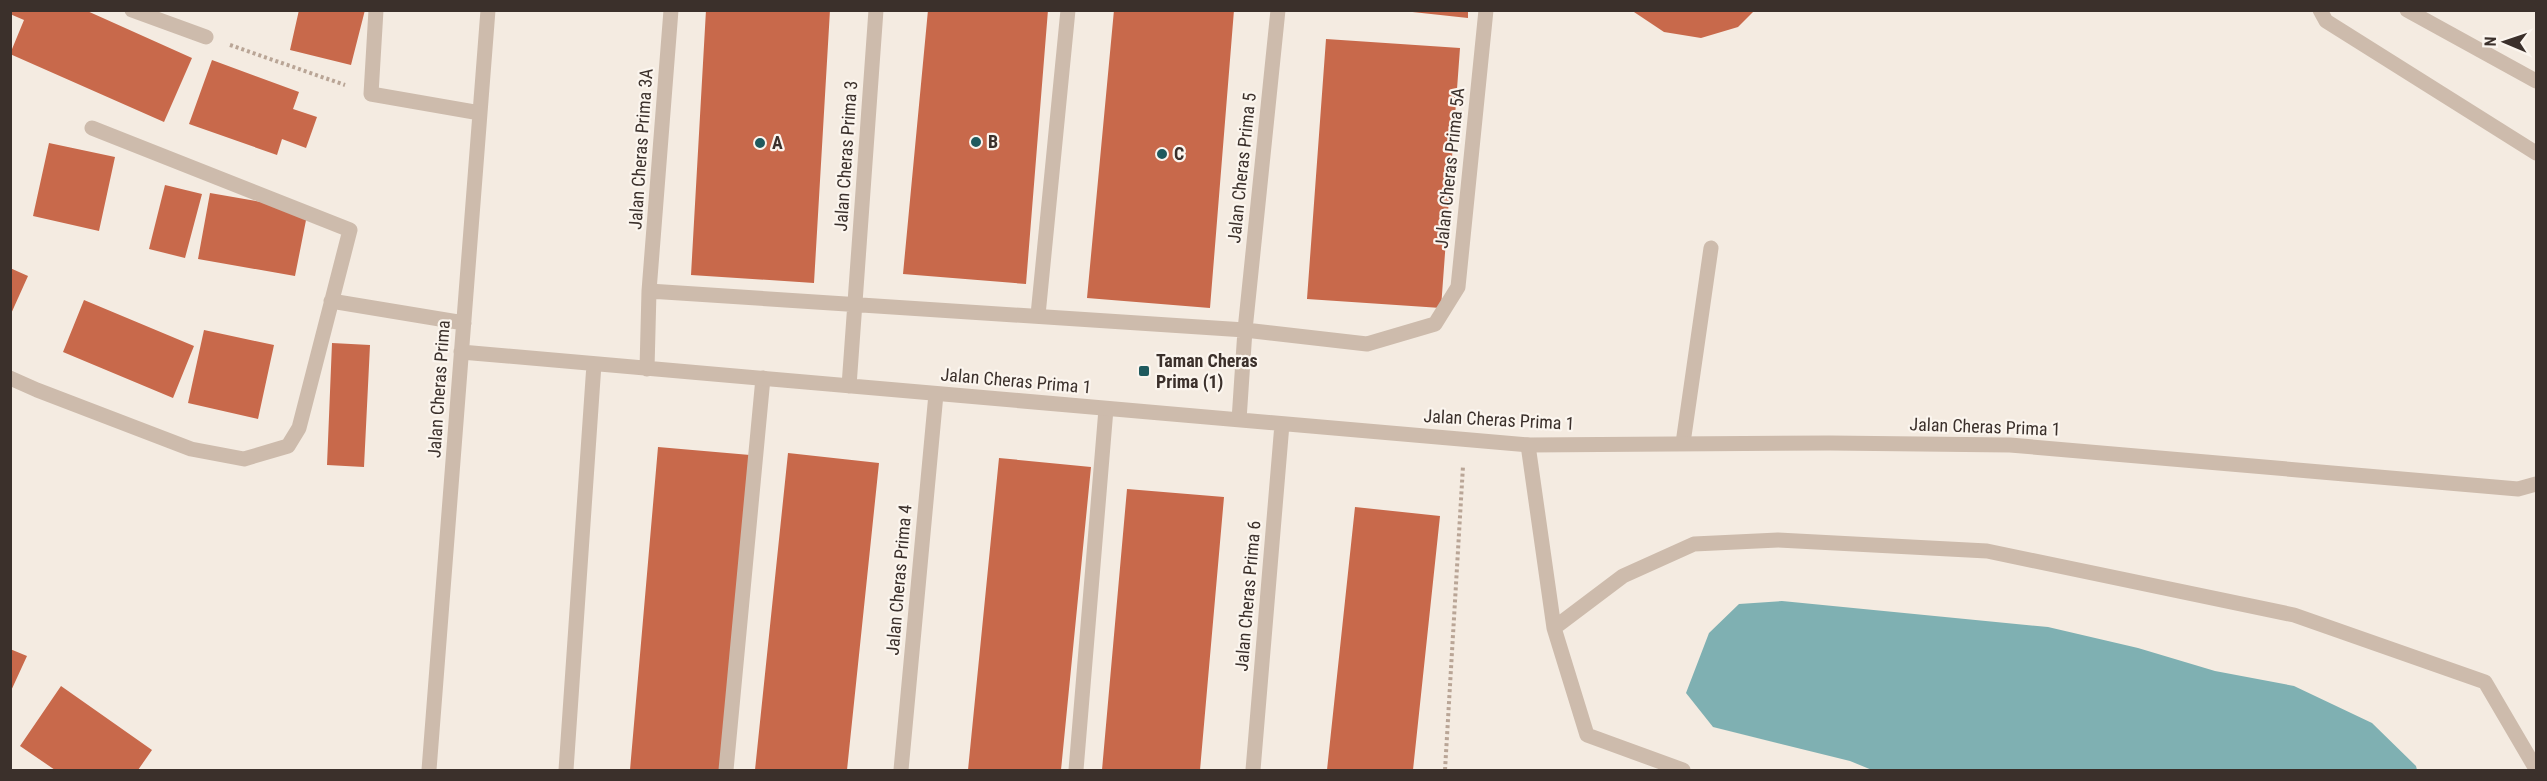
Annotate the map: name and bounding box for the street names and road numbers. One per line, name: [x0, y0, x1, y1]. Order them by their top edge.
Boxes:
street label: Jalan Cheras Prima 3A: [624, 67, 657, 230]
street label: Jalan Cheras Prima 3: [830, 80, 861, 232]
street label: Jalan Cheras Prima 5A: [1431, 86, 1468, 249]
street label: Jalan Cheras Prima 5: [1223, 92, 1260, 244]
street label: Jalan Cheras Prima: [423, 319, 454, 459]
street label: Jalan Cheras Prima 1: [940, 363, 1092, 398]
street label: Jalan Cheras Prima 1: [1423, 405, 1575, 434]
street label: Jalan Cheras Prima 1: [1909, 413, 2061, 440]
street label: Jalan Cheras Prima 4: [881, 504, 916, 656]
street label: Jalan Cheras Prima 6: [1230, 520, 1265, 672]

